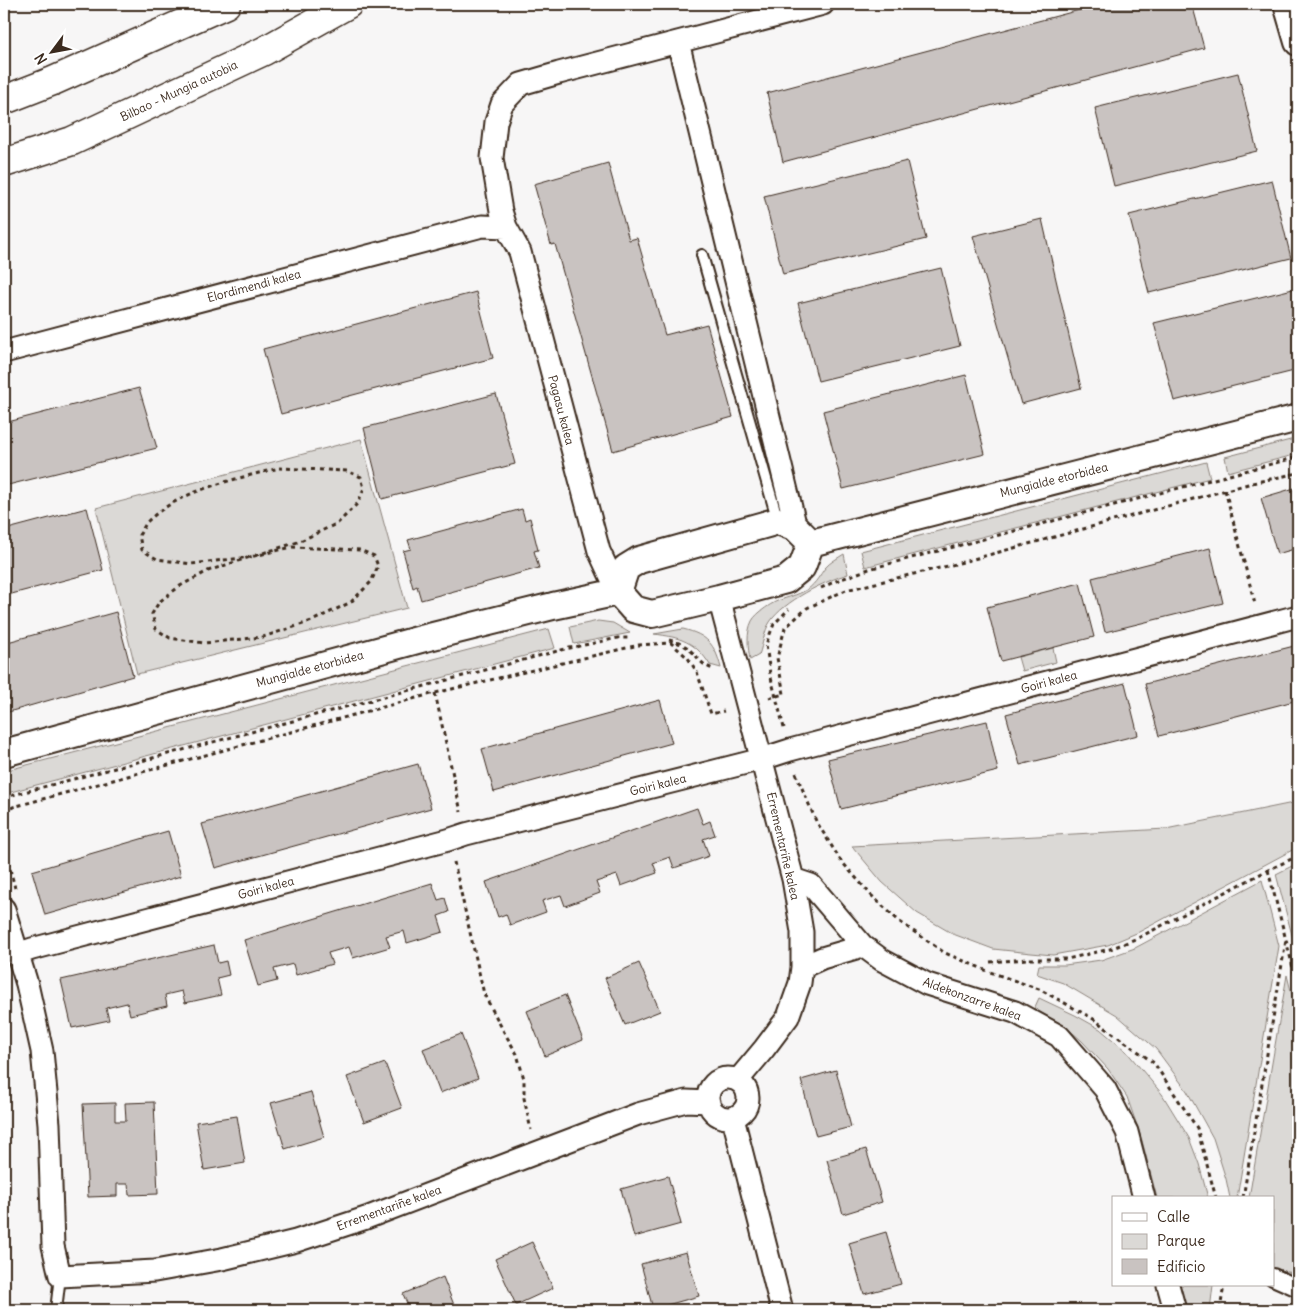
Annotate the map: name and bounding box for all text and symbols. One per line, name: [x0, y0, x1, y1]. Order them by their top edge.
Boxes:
north arrow: [28, 28, 78, 78]
text: N: [31, 50, 51, 68]
street label: Bilbao - Mungia autobia: [118, 57, 240, 124]
street label: Elordimendi kalea: [205, 266, 303, 305]
street label: Pagasu kalea: [545, 373, 578, 446]
street label: Mungialde etorbidea: [998, 459, 1110, 500]
street label: Mungialde etorbidea: [254, 647, 365, 690]
street label: Goiri kalea: [1019, 667, 1079, 696]
street label: Goiri kalea: [628, 770, 688, 799]
street label: Errementariñe kalea: [764, 790, 803, 901]
street label: Goiri kalea: [236, 873, 296, 902]
street label: Aldekonzarre kalea: [921, 974, 1024, 1023]
street label: Errementariñe kalea: [334, 1182, 443, 1233]
legend: [1112, 1196, 1274, 1286]
text: Calle: [1157, 1207, 1190, 1226]
text: Parque: [1157, 1231, 1205, 1250]
text: Edificio: [1157, 1257, 1205, 1276]

